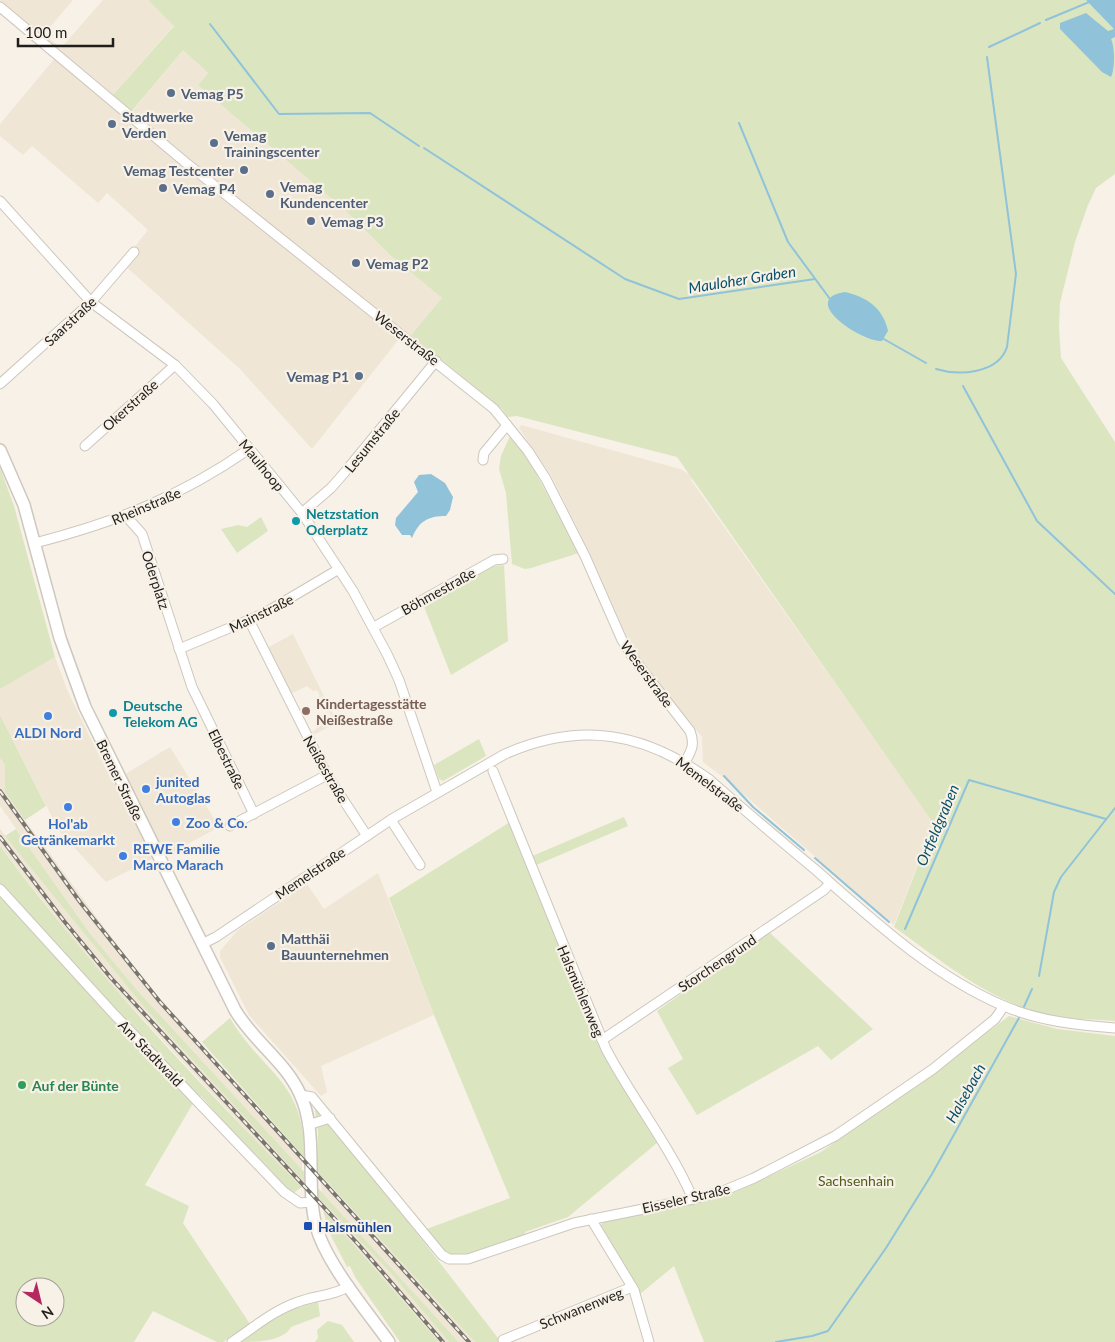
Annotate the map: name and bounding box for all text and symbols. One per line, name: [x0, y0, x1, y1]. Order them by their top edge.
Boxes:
scale bar: [18, 15, 112, 47]
text: 100 m: [25, 23, 67, 41]
place label: Vemag P5: [180, 85, 244, 102]
marker: Vemag P5: [165, 87, 177, 99]
place label: Stadtwerke Verden: [121, 108, 194, 141]
marker: Stadtwerke Verden: [106, 118, 118, 130]
place label: Vemag Trainingscenter: [223, 127, 320, 160]
marker: Vemag Trainingscenter: [208, 137, 220, 149]
place label: Vemag Testcenter: [122, 162, 235, 179]
marker: Vemag Testcenter: [238, 164, 250, 176]
place label: Vemag Kundencenter: [279, 178, 369, 211]
place label: Vemag P4: [172, 180, 236, 197]
marker: Vemag P4: [157, 182, 169, 194]
marker: Vemag Kundencenter: [264, 188, 276, 200]
place label: Vemag P3: [320, 213, 384, 230]
marker: Vemag P3: [305, 215, 317, 227]
place label: Vemag P2: [365, 255, 429, 272]
marker: Vemag P2: [350, 257, 362, 269]
water label: Mauloher Graben: [687, 262, 797, 296]
street label: Saarstraße: [40, 293, 100, 349]
street label: Weserstraße: [371, 307, 443, 369]
place label: Vemag P1: [286, 368, 349, 385]
marker: Vemag P1: [353, 370, 365, 382]
street label: Okerstraße: [99, 376, 161, 434]
street label: Lesumstraße: [341, 404, 403, 476]
street label: Maulhoop: [236, 435, 288, 495]
street label: Rheinstraße: [109, 484, 183, 528]
place label: Netzstation Oderplatz: [306, 505, 379, 538]
marker: Netzstation Oderplatz: [290, 515, 302, 527]
street label: Oderplatz: [139, 548, 173, 612]
street label: Böhmestraße: [398, 564, 478, 618]
street label: Mainstraße: [226, 590, 296, 636]
street label: Weserstraße: [617, 637, 677, 711]
place label: Kindertagesstätte Neißestraße: [316, 695, 427, 728]
place label: Deutsche Telekom AG: [123, 697, 198, 730]
marker: Kindertagesstätte Neißestraße: [300, 705, 312, 717]
marker: Deutsche Telekom AG: [107, 707, 119, 719]
marker: ALDI Nord: [42, 710, 54, 722]
place label: ALDI Nord: [14, 724, 81, 741]
street label: Elbestraße: [205, 726, 249, 792]
street label: Neißestraße: [300, 732, 352, 806]
street label: Bremer Straße: [93, 737, 147, 823]
street label: Memelstraße: [673, 753, 747, 815]
place label: junited Autoglas: [155, 773, 211, 806]
water label: Ortfeldgraben: [912, 782, 962, 868]
marker: junited Autoglas: [140, 783, 152, 795]
marker: Hol'ab Getränkemarkt: [62, 801, 74, 813]
place label: Zoo & Co.: [186, 814, 248, 831]
place label: Hol'ab Getränkemarkt: [21, 815, 116, 848]
marker: Zoo & Co.: [170, 816, 182, 828]
place label: REWE Familie Marco Marach: [133, 840, 223, 873]
street label: Memelstraße: [272, 843, 348, 903]
marker: REWE Familie Marco Marach: [117, 850, 129, 862]
place label: Matthäi Bauunternehmen: [281, 930, 389, 963]
street label: Storchengrund: [675, 931, 759, 995]
marker: Matthäi Bauunternehmen: [265, 940, 277, 952]
street label: Halsmühlenweg: [554, 943, 608, 1039]
street label: Am Stadtwald: [115, 1016, 187, 1090]
water label: Halsebach: [941, 1060, 989, 1126]
place label: Auf der Bünte: [31, 1077, 119, 1094]
marker: Auf der Bünte: [16, 1079, 28, 1091]
park label: Sachsenhain: [818, 1172, 894, 1189]
street label: Eisseler Straße: [640, 1180, 732, 1216]
place label: Halsmühlen: [318, 1218, 392, 1235]
marker: Halsmühlen: [302, 1220, 314, 1232]
north arrow: [15, 1277, 65, 1327]
street label: Schwanenweg: [537, 1284, 625, 1332]
text: N: [38, 1303, 57, 1323]

